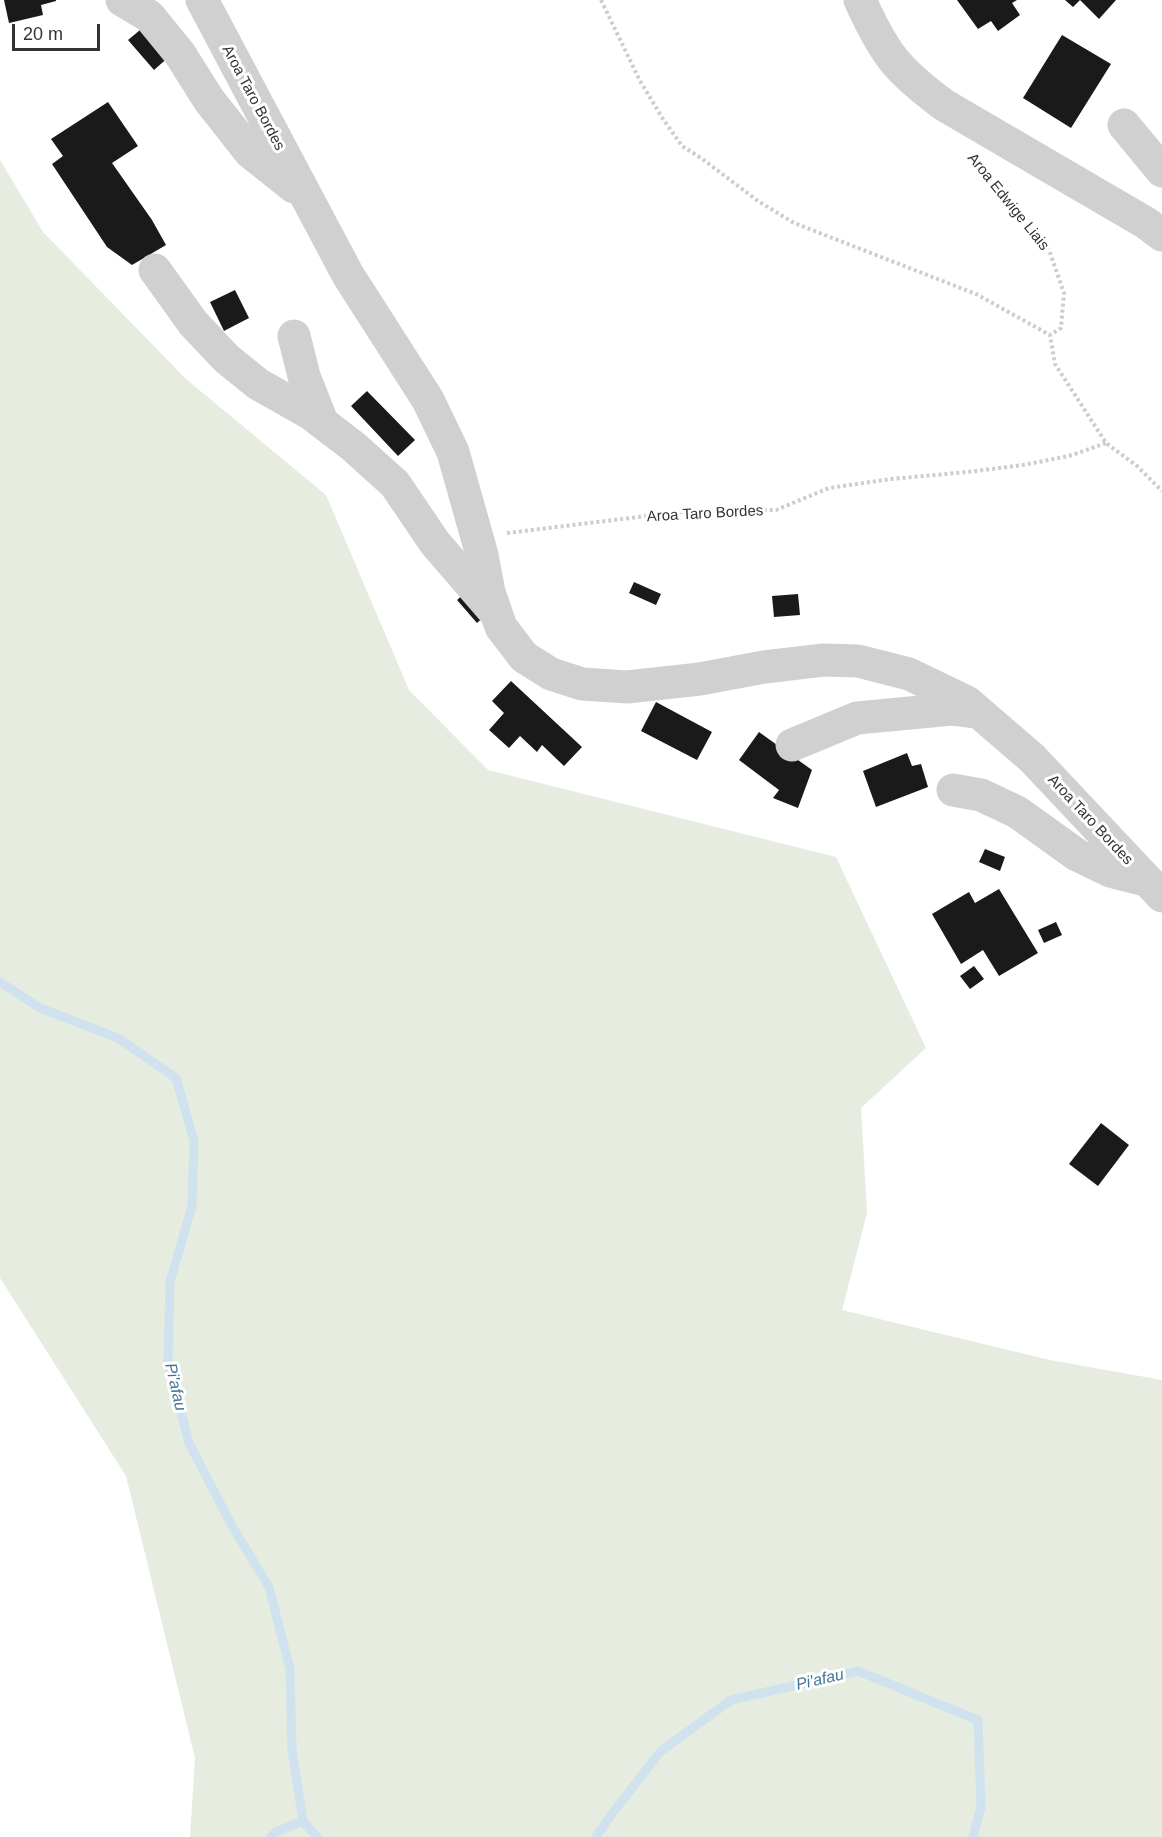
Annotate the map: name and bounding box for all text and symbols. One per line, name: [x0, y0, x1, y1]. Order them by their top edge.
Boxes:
scale bar: [15, 12, 104, 50]
text: 20 m: [23, 24, 63, 44]
street label: Aroa Taro Bordes: [218, 42, 288, 154]
street label: Aroa Edwige Liais: [963, 150, 1053, 254]
street label: Aroa Taro Bordes: [646, 502, 764, 526]
street label: Aroa Taro Bordes: [1044, 771, 1136, 869]
water label: Pi'afau: [160, 1361, 190, 1413]
water label: Pi'afau: [794, 1665, 846, 1695]

